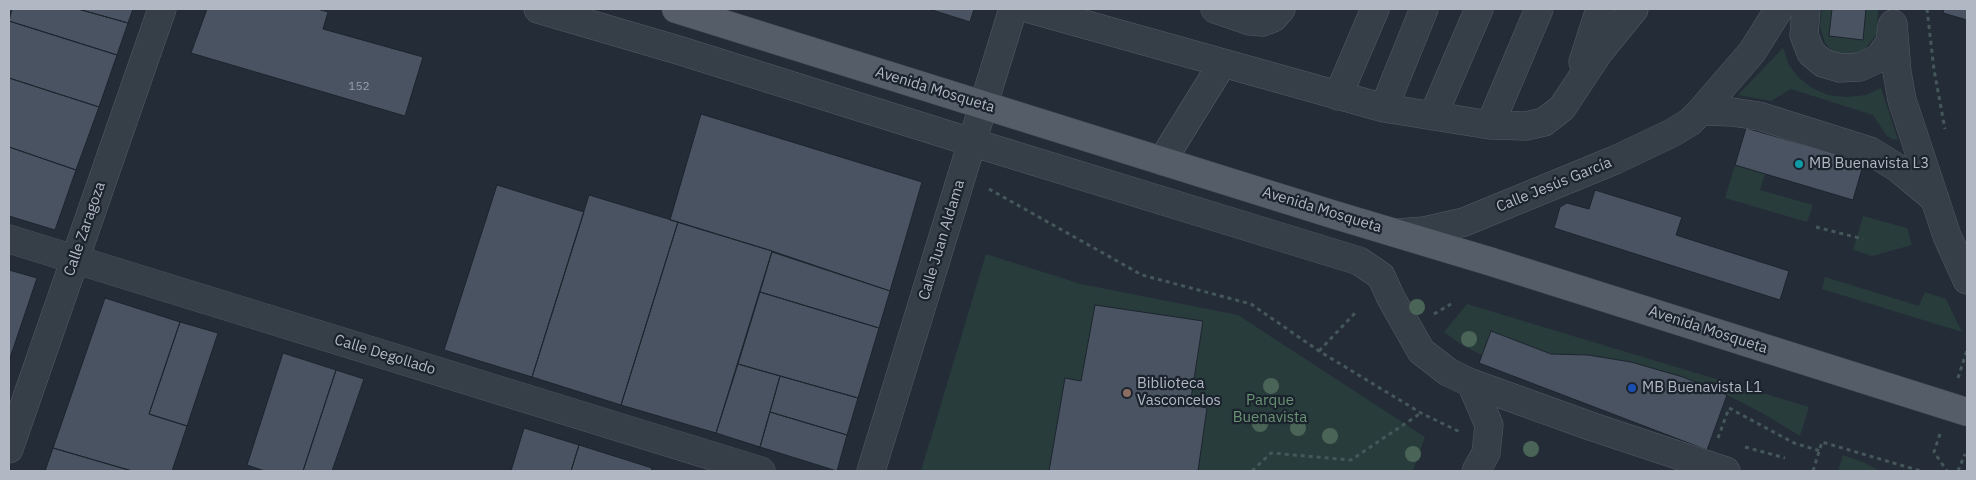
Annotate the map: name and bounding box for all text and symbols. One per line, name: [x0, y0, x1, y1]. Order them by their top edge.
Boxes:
street label: Avenida Mosqueta: [873, 63, 997, 117]
house number: 152: [348, 80, 370, 94]
street label: Calle Jesús García: [1494, 154, 1614, 216]
place label: MB Buenavista L3: [1809, 155, 1929, 173]
marker: MB Buenavista L3: [1793, 158, 1805, 170]
street label: Calle Juan Aldama: [915, 178, 969, 302]
street label: Calle Zaragoza: [60, 180, 110, 278]
street label: Avenida Mosqueta: [1260, 183, 1384, 237]
street label: Avenida Mosqueta: [1646, 302, 1770, 358]
street label: Calle Degollado: [332, 331, 438, 379]
place label: Biblioteca Vasconcelos: [1137, 375, 1221, 410]
place label: MB Buenavista L1: [1642, 379, 1762, 397]
marker: MB Buenavista L1: [1626, 382, 1638, 394]
marker: Biblioteca Vasconcelos: [1121, 387, 1133, 399]
park label: Parque Buenavista: [1233, 392, 1307, 427]

